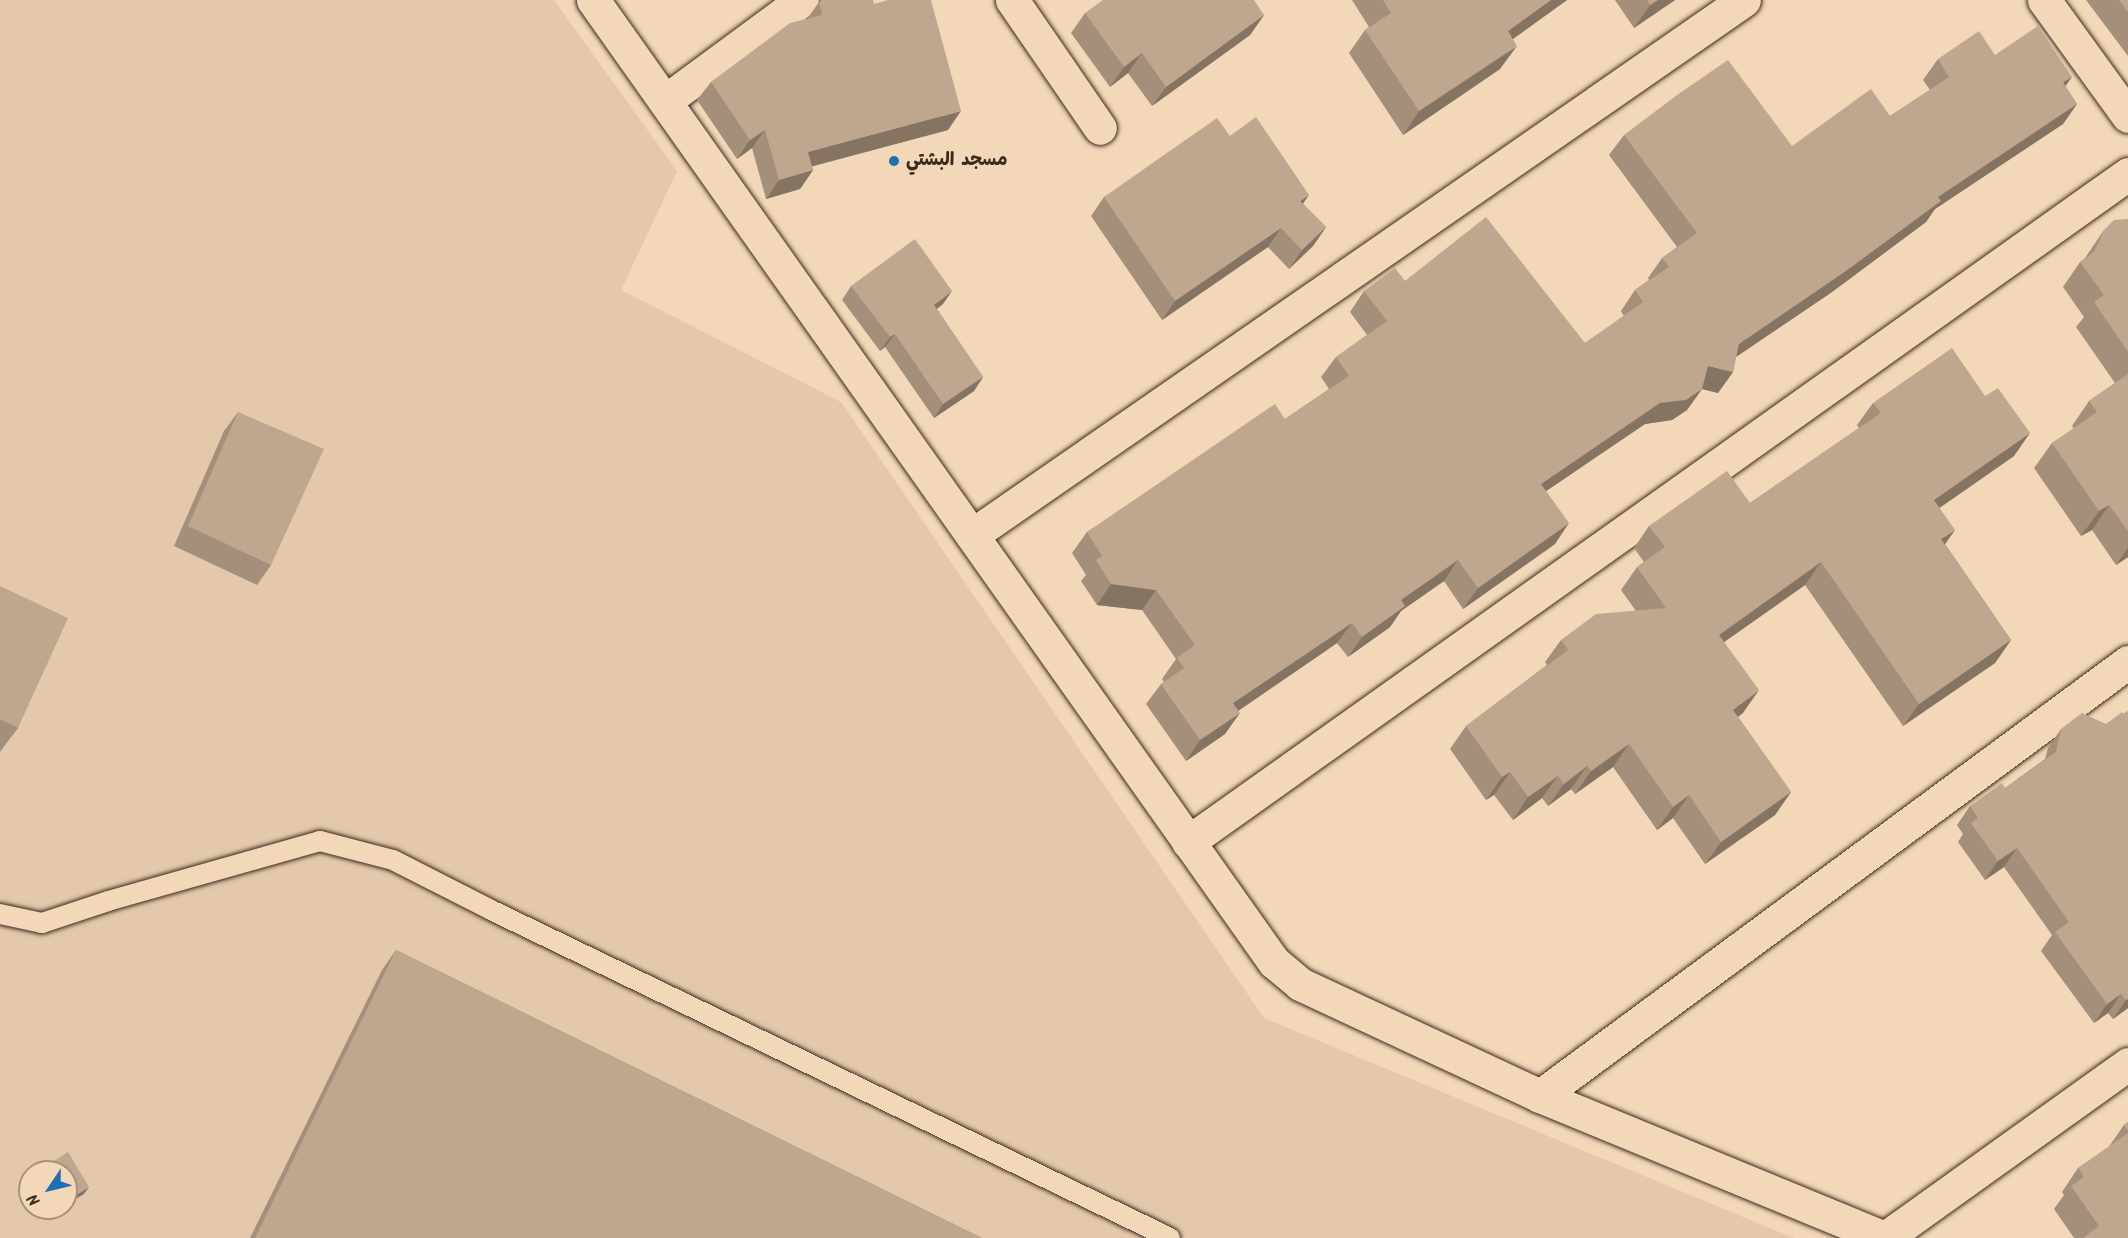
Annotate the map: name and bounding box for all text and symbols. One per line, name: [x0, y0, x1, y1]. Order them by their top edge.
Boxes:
place label: مسجد البشتي: [906, 150, 1007, 172]
marker: مسجد البشتي: [887, 154, 901, 168]
north arrow: [18, 1160, 78, 1220]
text: N: [21, 1188, 48, 1211]

